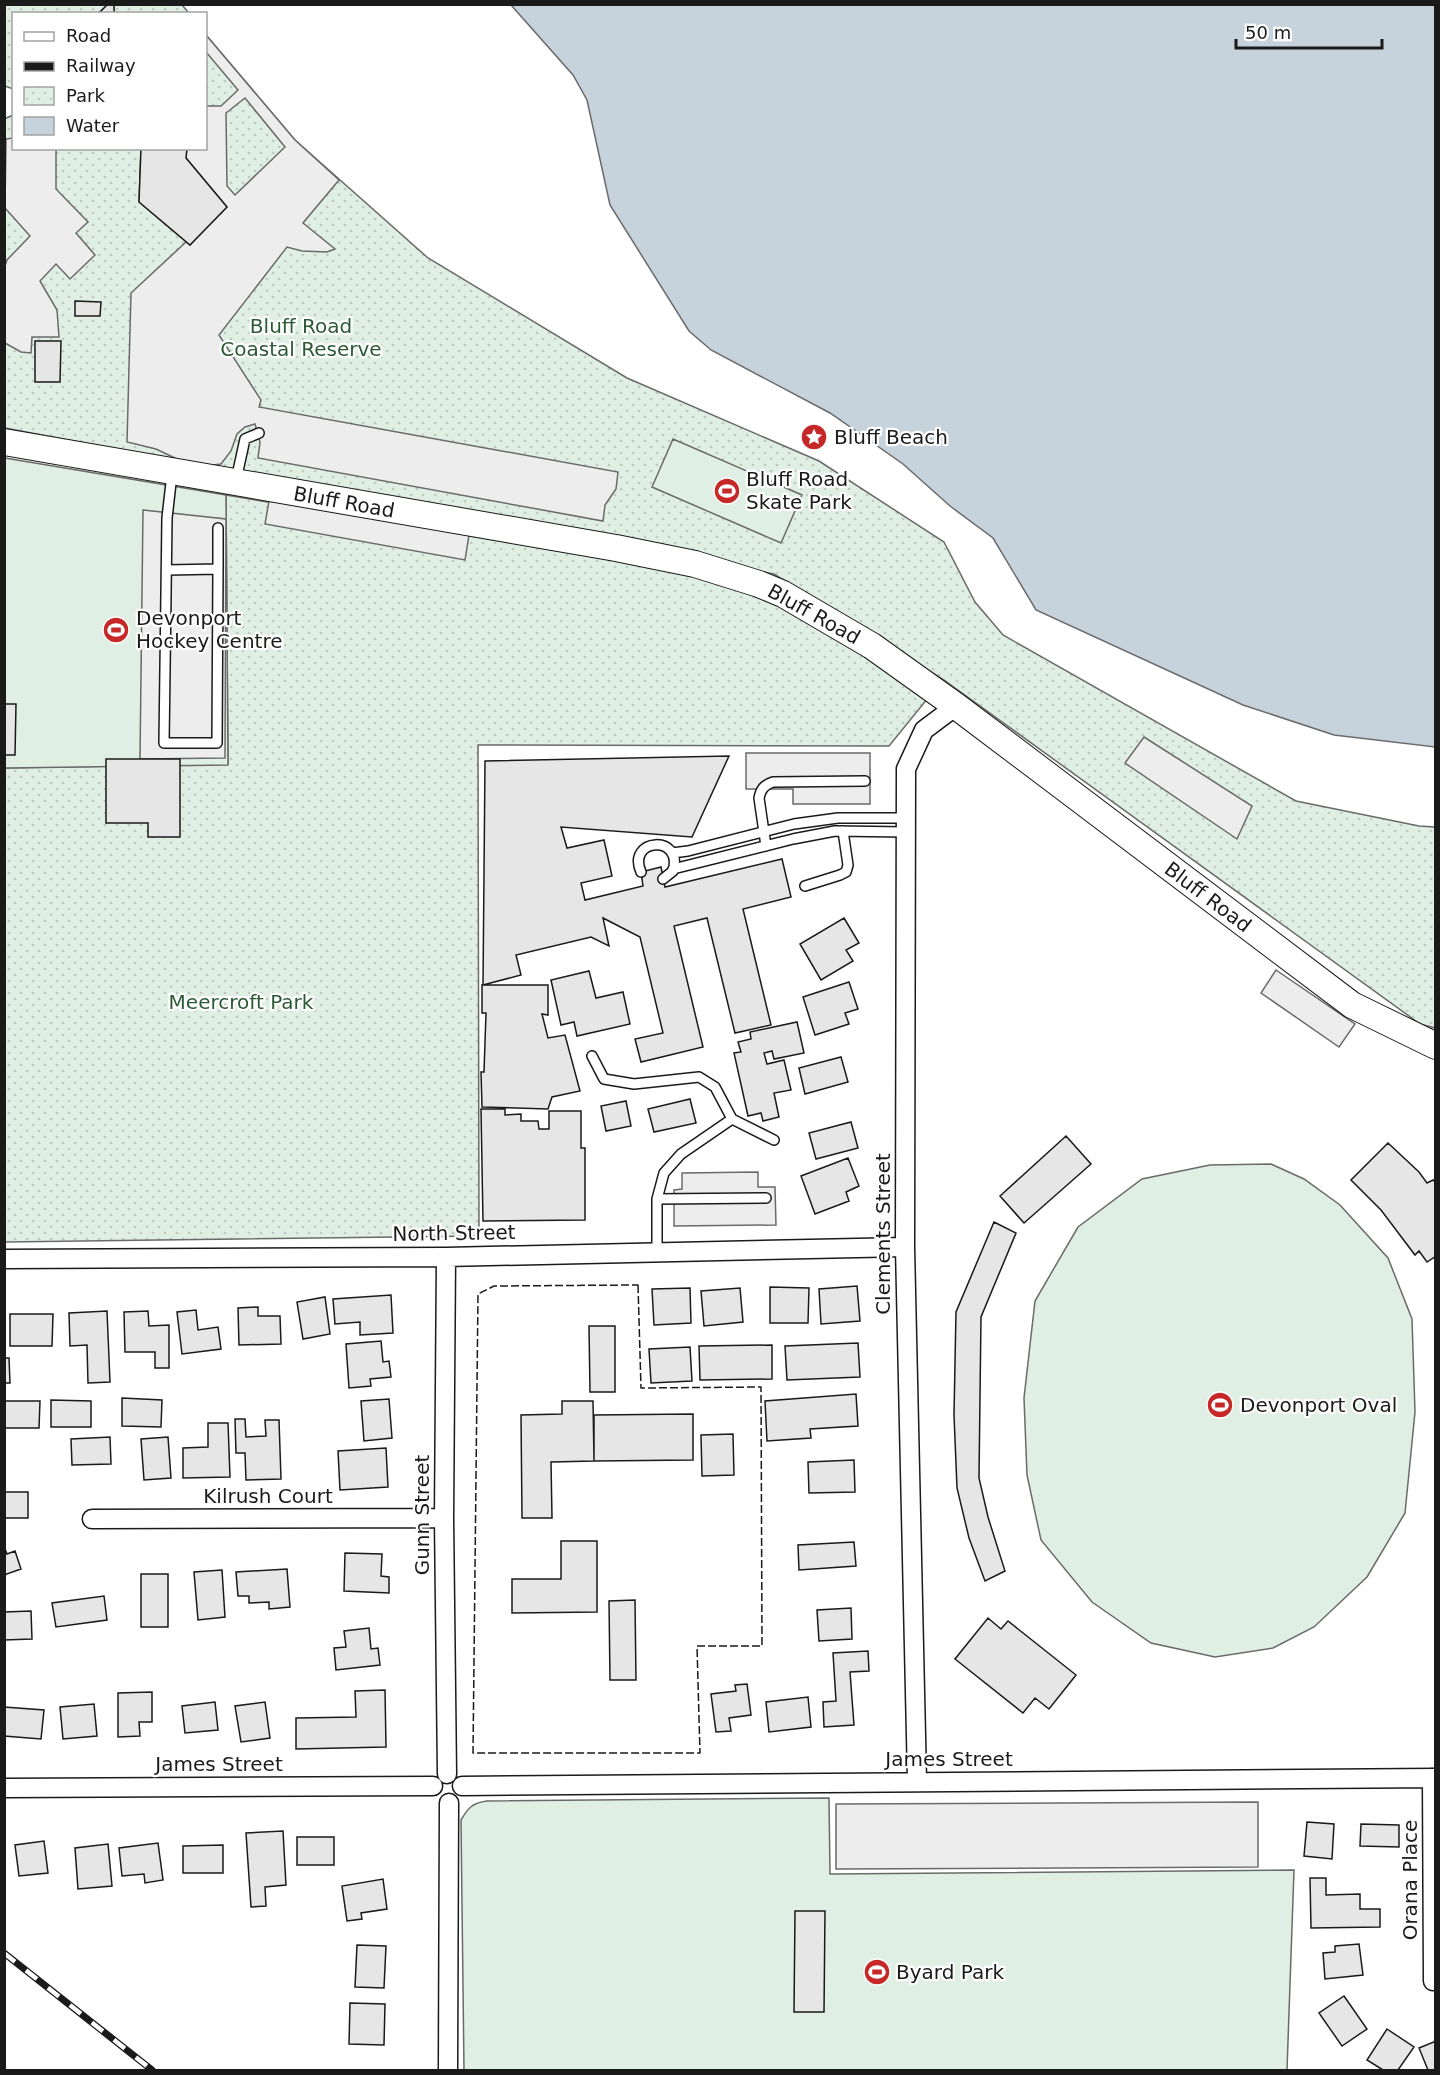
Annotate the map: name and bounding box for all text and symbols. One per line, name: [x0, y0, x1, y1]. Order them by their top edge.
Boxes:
legend: [12, 12, 207, 150]
scale bar: [1236, 12, 1382, 50]
text: 50 m: [1245, 22, 1291, 43]
text: Road: [66, 25, 111, 46]
text: Railway: [66, 55, 136, 76]
text: Park: [66, 85, 105, 106]
text: Water: [66, 115, 120, 136]
park label: Bluff Road Coastal Reserve: [220, 314, 382, 361]
place icon: Bluff Beach: [799, 422, 829, 452]
place label: Bluff Beach: [834, 425, 948, 449]
place label: Bluff Road Skate Park: [746, 467, 852, 514]
sports icon: Bluff Road Skate Park: [712, 476, 742, 506]
street label: Bluff Road: [292, 481, 396, 523]
street label: Bluff Road: [763, 579, 865, 649]
place label: Devonport Hockey Centre: [136, 606, 283, 653]
sports icon: Devonport Hockey Centre: [101, 615, 131, 645]
street label: Bluff Road: [1160, 857, 1256, 937]
park label: Meercroft Park: [169, 990, 314, 1014]
street label: Clements Street: [871, 1153, 895, 1315]
street label: North Street: [392, 1220, 516, 1246]
sports icon: Devonport Oval: [1205, 1390, 1235, 1420]
place label: Devonport Oval: [1240, 1393, 1397, 1417]
street label: Gunn Street: [410, 1455, 434, 1575]
street label: Kilrush Court: [203, 1484, 333, 1508]
street label: James Street: [883, 1747, 1013, 1771]
street label: James Street: [153, 1752, 283, 1776]
street label: Orana Place: [1398, 1820, 1422, 1940]
sports icon: Byard Park: [862, 1957, 892, 1987]
place label: Byard Park: [896, 1960, 1004, 1984]

